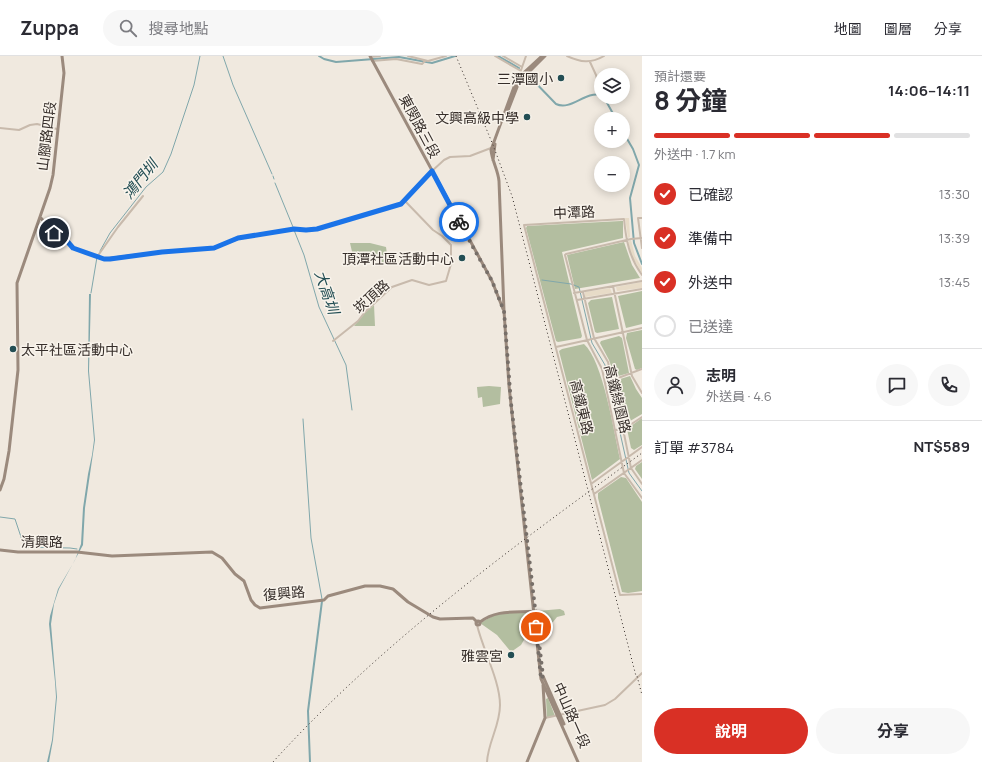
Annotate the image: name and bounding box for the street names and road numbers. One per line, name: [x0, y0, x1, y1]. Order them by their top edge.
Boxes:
street label: 東閔路三段: [395, 91, 445, 161]
street label: 山腳路四段: [32, 100, 60, 172]
street label: 中潭路: [553, 201, 595, 223]
street label: 崁頂路: [349, 275, 393, 317]
street label: 高鐵綠園路: [600, 363, 636, 435]
street label: 高鐵東路: [566, 378, 598, 436]
street label: 清興路: [21, 532, 63, 551]
street label: 復興路: [262, 582, 306, 604]
street label: 中山路一段: [549, 679, 595, 751]

